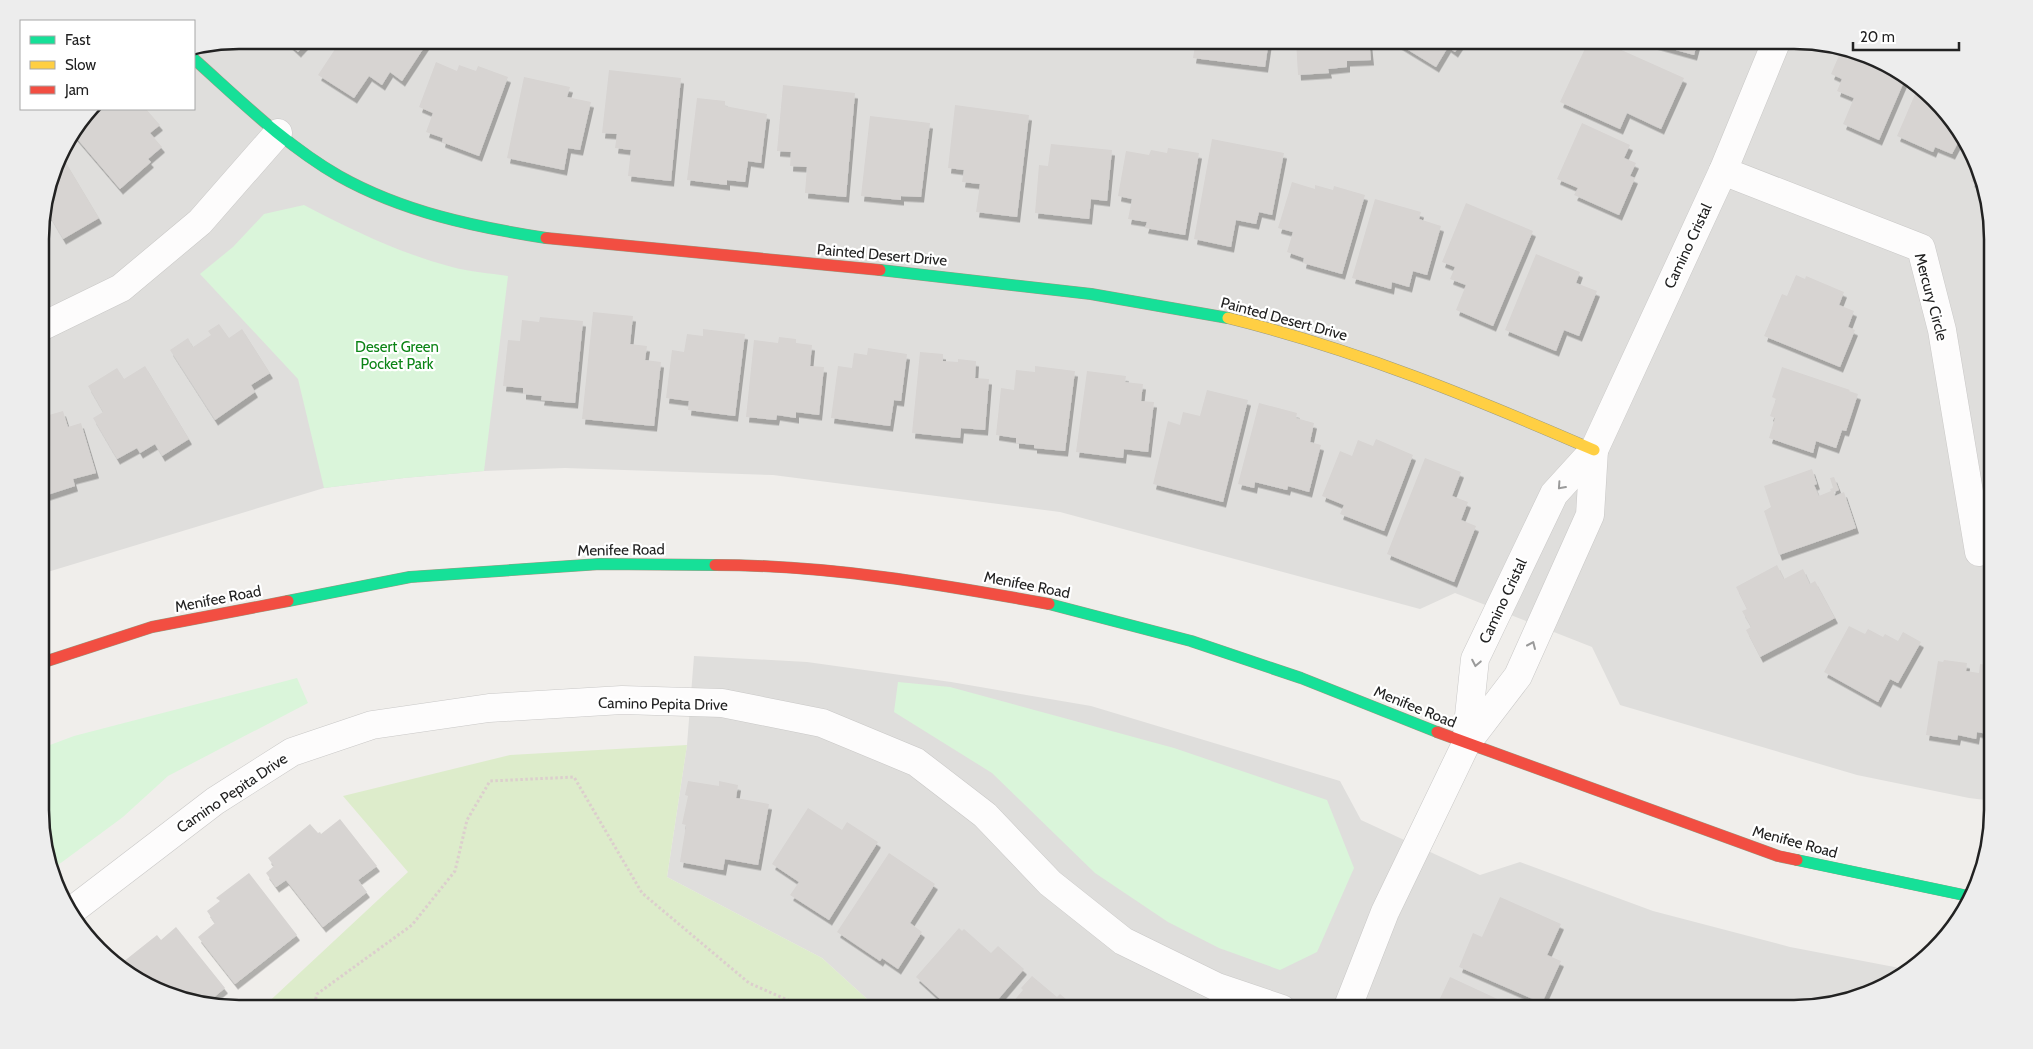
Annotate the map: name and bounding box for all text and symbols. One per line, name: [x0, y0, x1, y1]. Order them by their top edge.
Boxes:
legend: [20, 20, 195, 110]
scale bar: [1853, 20, 1959, 52]
text: 20 m: [1860, 28, 1895, 46]
text: Fast: [65, 31, 90, 49]
text: Slow: [65, 56, 96, 74]
text: Jam: [64, 81, 89, 99]
street label: Camino Cristal: [1660, 200, 1716, 291]
street label: Painted Desert Drive: [816, 240, 948, 270]
street label: Mercury Circle: [1911, 251, 1951, 343]
street label: Painted Desert Drive: [1219, 293, 1350, 345]
park label: Desert Green Pocket Park: [355, 338, 439, 373]
one-way arrow: [1558, 480, 1567, 489]
street label: Menifee Road: [577, 540, 665, 560]
street label: Camino Cristal: [1475, 555, 1531, 646]
street label: Menifee Road: [982, 568, 1072, 602]
street label: Menifee Road: [173, 582, 263, 616]
one-way arrow: [1526, 641, 1536, 650]
one-way arrow: [1471, 658, 1481, 667]
street label: Menifee Road: [1371, 682, 1459, 732]
street label: Camino Pepita Drive: [598, 694, 728, 714]
street label: Camino Pepita Drive: [173, 749, 291, 837]
street label: Menifee Road: [1750, 822, 1840, 862]

